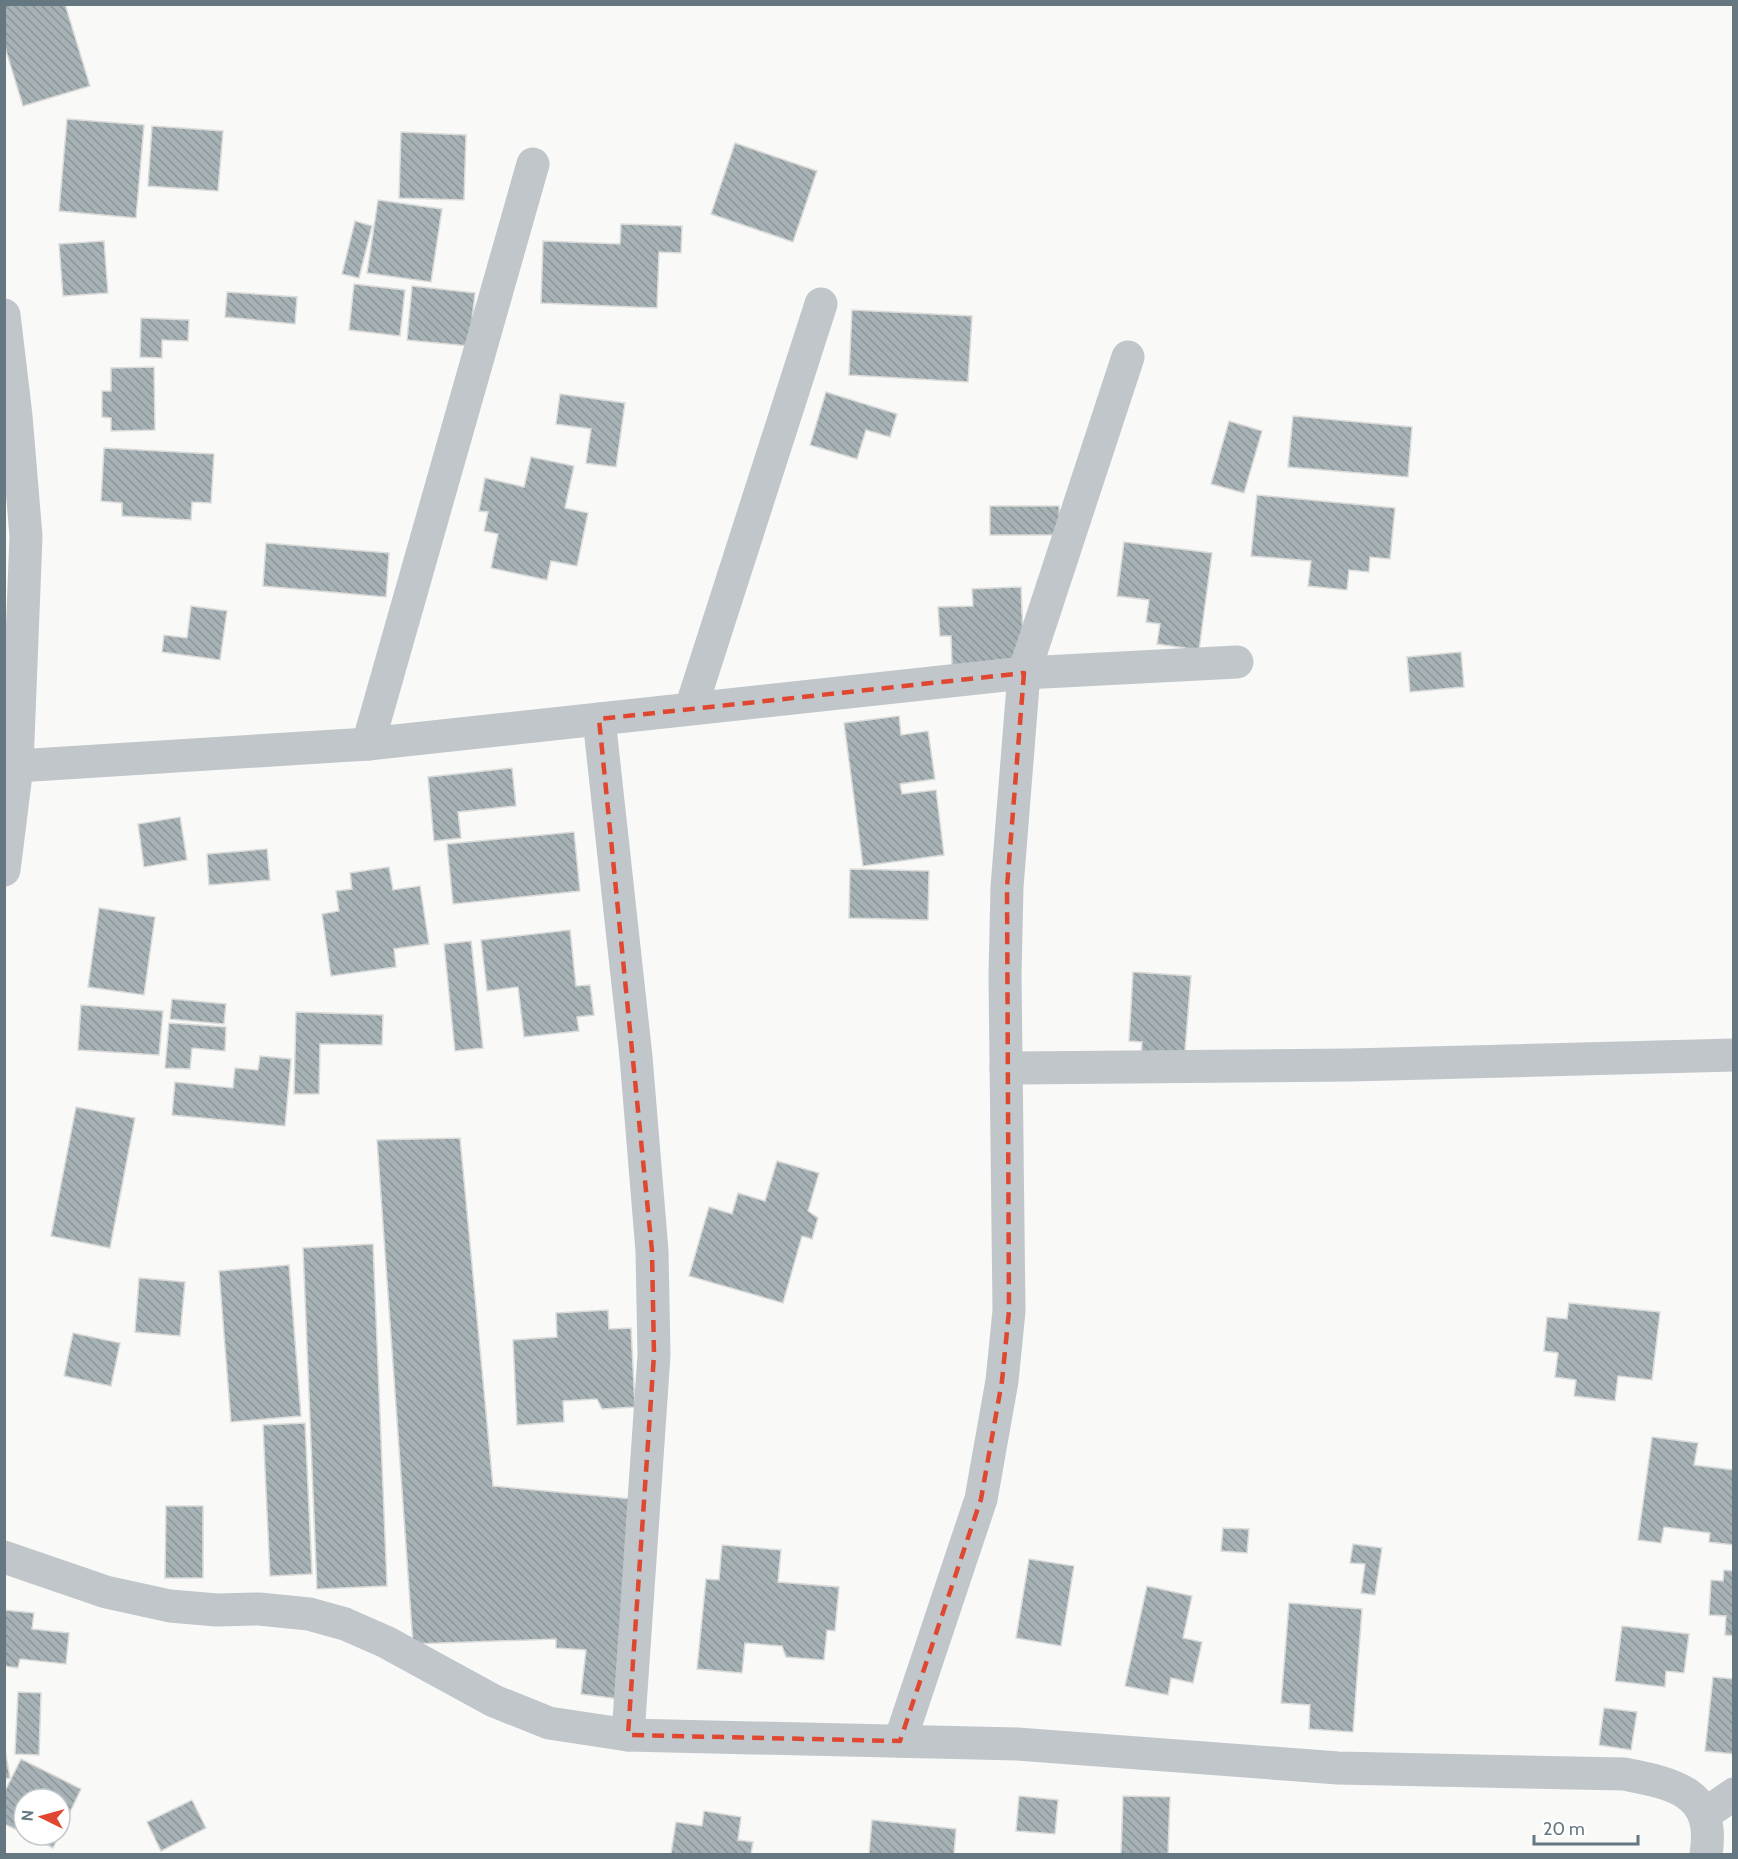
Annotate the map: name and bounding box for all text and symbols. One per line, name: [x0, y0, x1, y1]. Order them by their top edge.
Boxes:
north arrow: [12, 1787, 72, 1847]
scale bar: [1534, 1808, 1638, 1846]
text: N: [18, 1809, 38, 1822]
text: 20 m: [1543, 1818, 1585, 1840]

